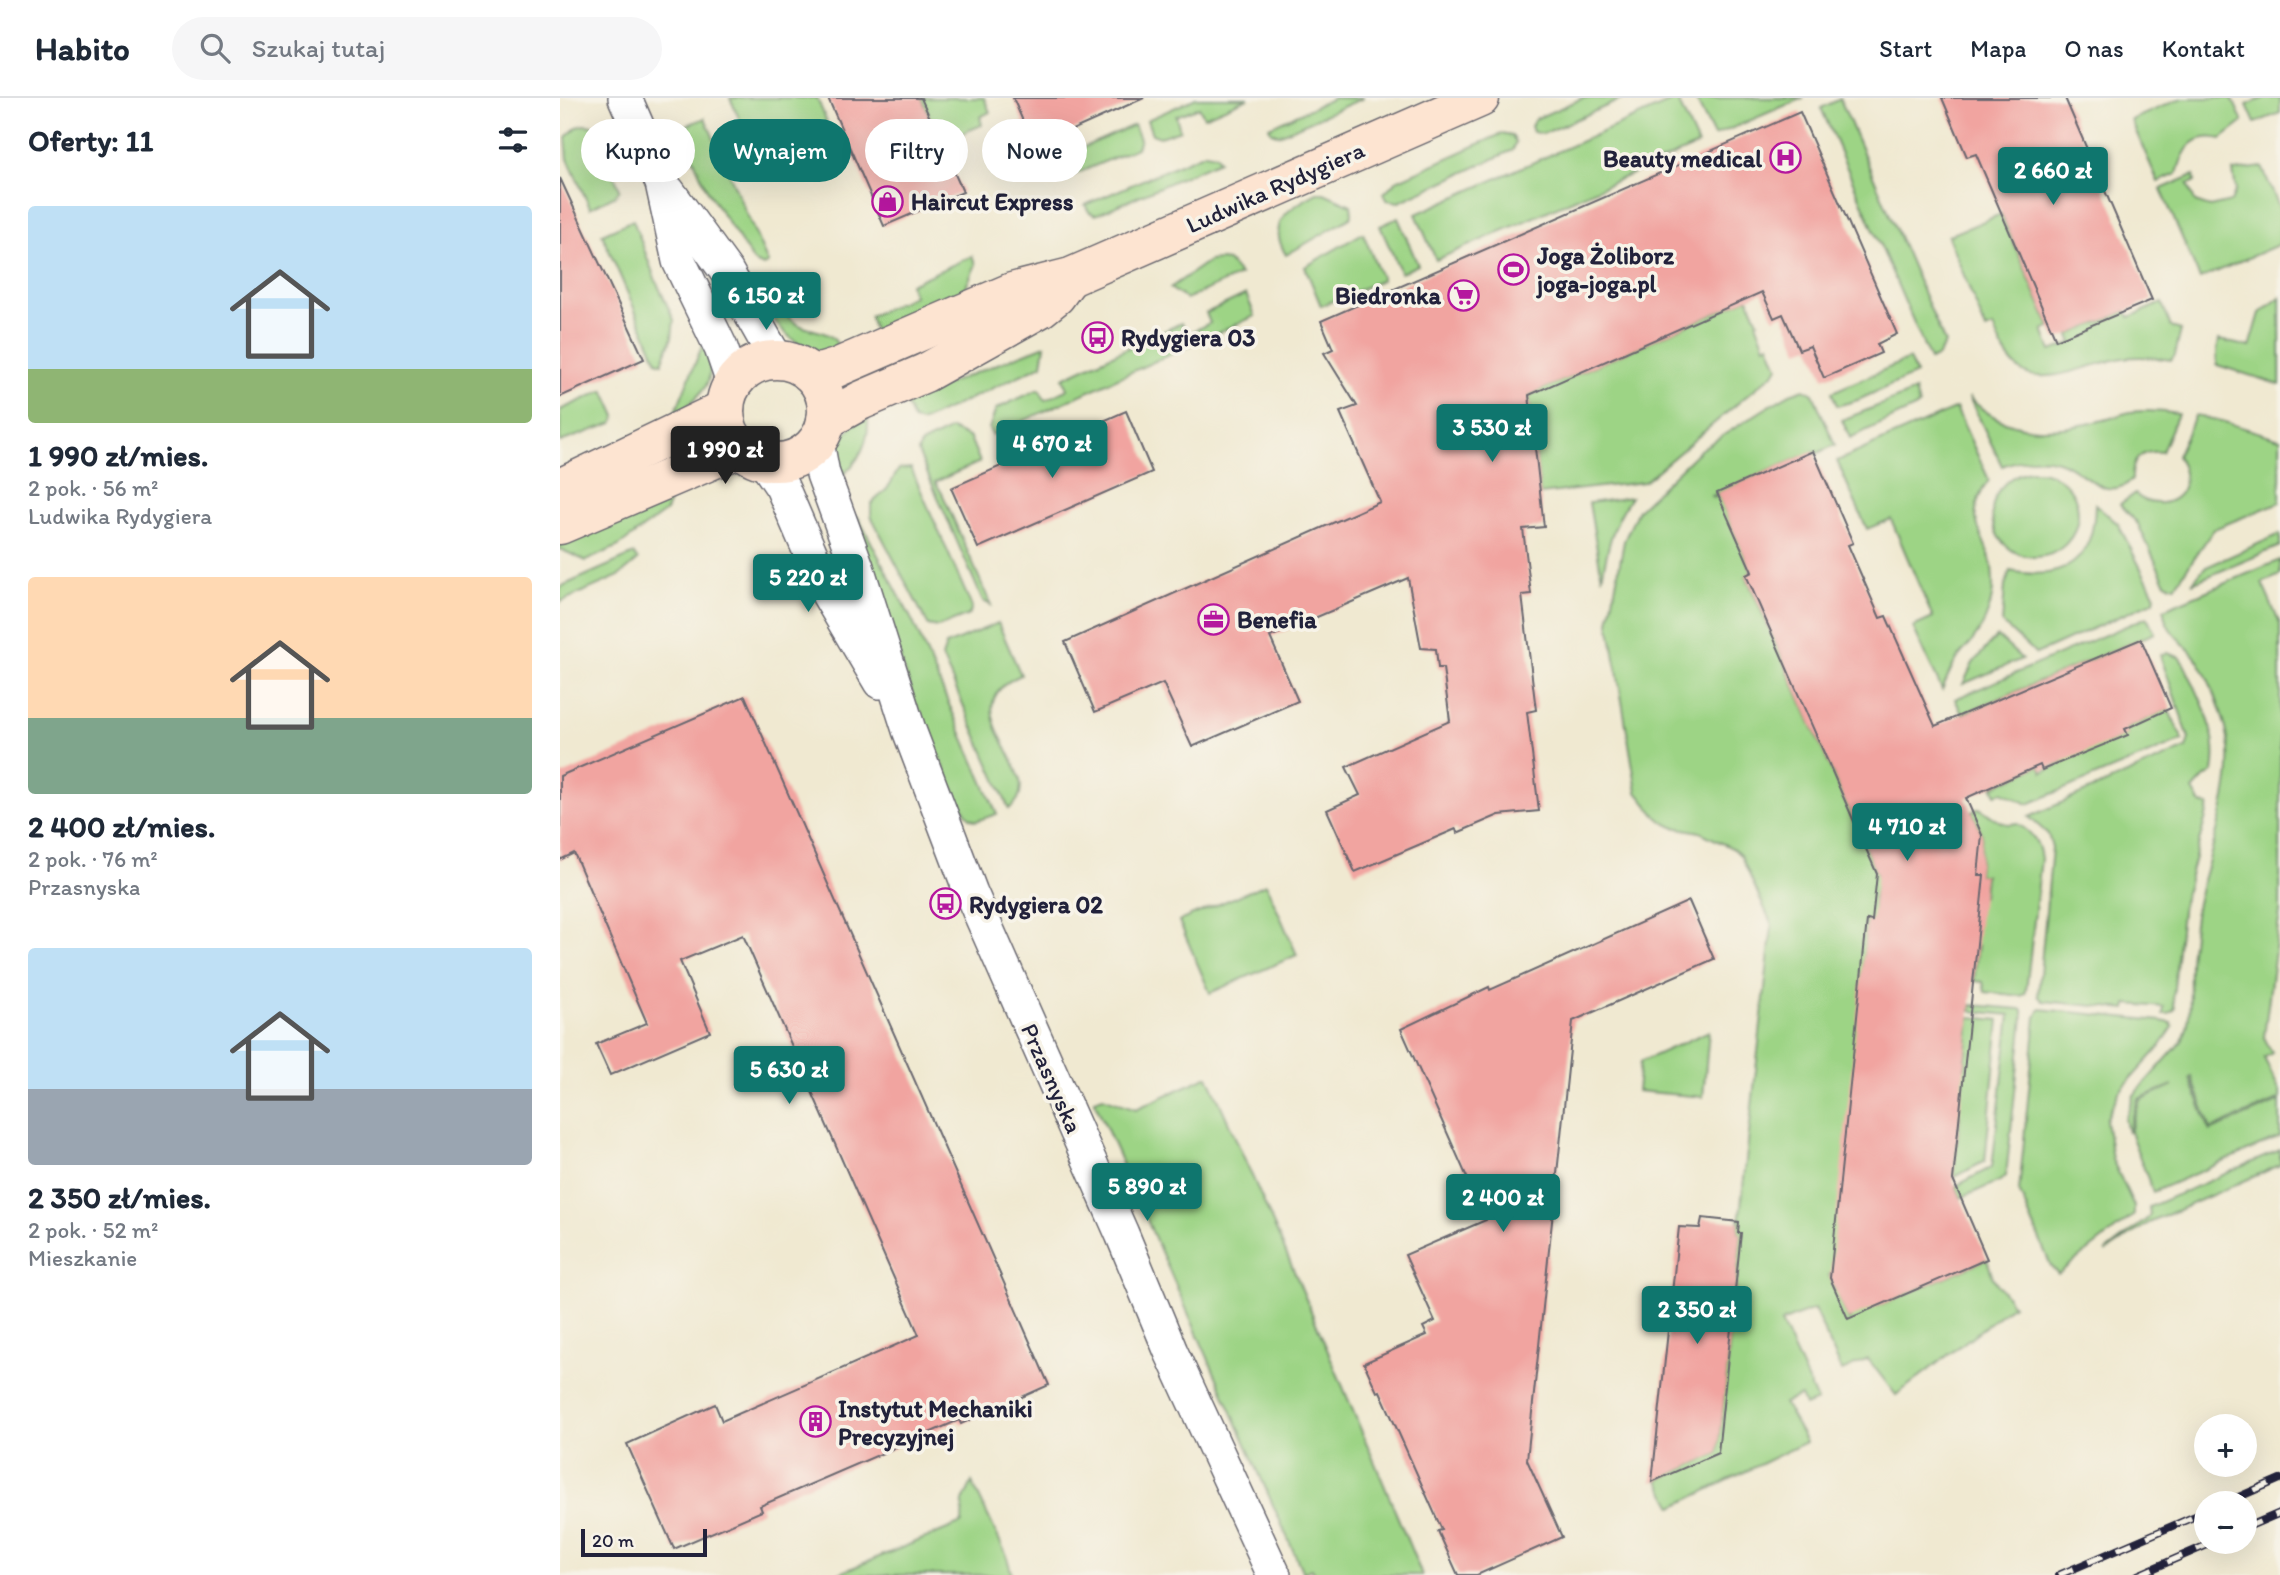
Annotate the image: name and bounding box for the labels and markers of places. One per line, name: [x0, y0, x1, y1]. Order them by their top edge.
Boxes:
hospital icon: Beauty medical: [1768, 141, 1802, 175]
place label: Beauty medical: [1603, 144, 1762, 174]
pin: 2 660 zł: [1981, 148, 2125, 207]
shop icon: Haircut Express: [871, 184, 905, 218]
place label: Haircut Express: [911, 187, 1074, 217]
place label: Joga Żoliborz joga-joga.pl: [1536, 241, 1675, 299]
sports icon: Joga Żoliborz joga-joga.pl: [1497, 252, 1531, 286]
pin: 6 150 zł: [694, 272, 838, 332]
supermarket icon: Biedronka: [1447, 278, 1481, 312]
place label: Biedronka: [1335, 281, 1441, 310]
bus stop icon: Rydygiera 03: [1081, 320, 1115, 354]
place label: Rydygiera 03: [1121, 323, 1255, 353]
pin: 3 530 zł: [1420, 404, 1564, 464]
pin: 4 670 zł: [980, 420, 1124, 480]
pin: 1 990 zł: [653, 426, 797, 486]
pin: 5 220 zł: [736, 554, 880, 614]
office icon: Benefia: [1197, 602, 1231, 636]
place label: Benefia: [1237, 605, 1317, 634]
pin: 4 710 zł: [1835, 804, 1979, 863]
bus stop icon: Rydygiera 02: [929, 887, 963, 921]
place label: Rydygiera 02: [969, 890, 1103, 920]
pin: 5 630 zł: [717, 1046, 861, 1106]
pin: 5 890 zł: [1075, 1164, 1219, 1223]
pin: 2 400 zł: [1431, 1174, 1575, 1234]
pin: 2 350 zł: [1625, 1286, 1769, 1346]
place label: Instytut Mechaniki Precyzyjnej: [838, 1394, 1033, 1452]
building icon: Instytut Mechaniki Precyzyjnej: [798, 1405, 832, 1439]

